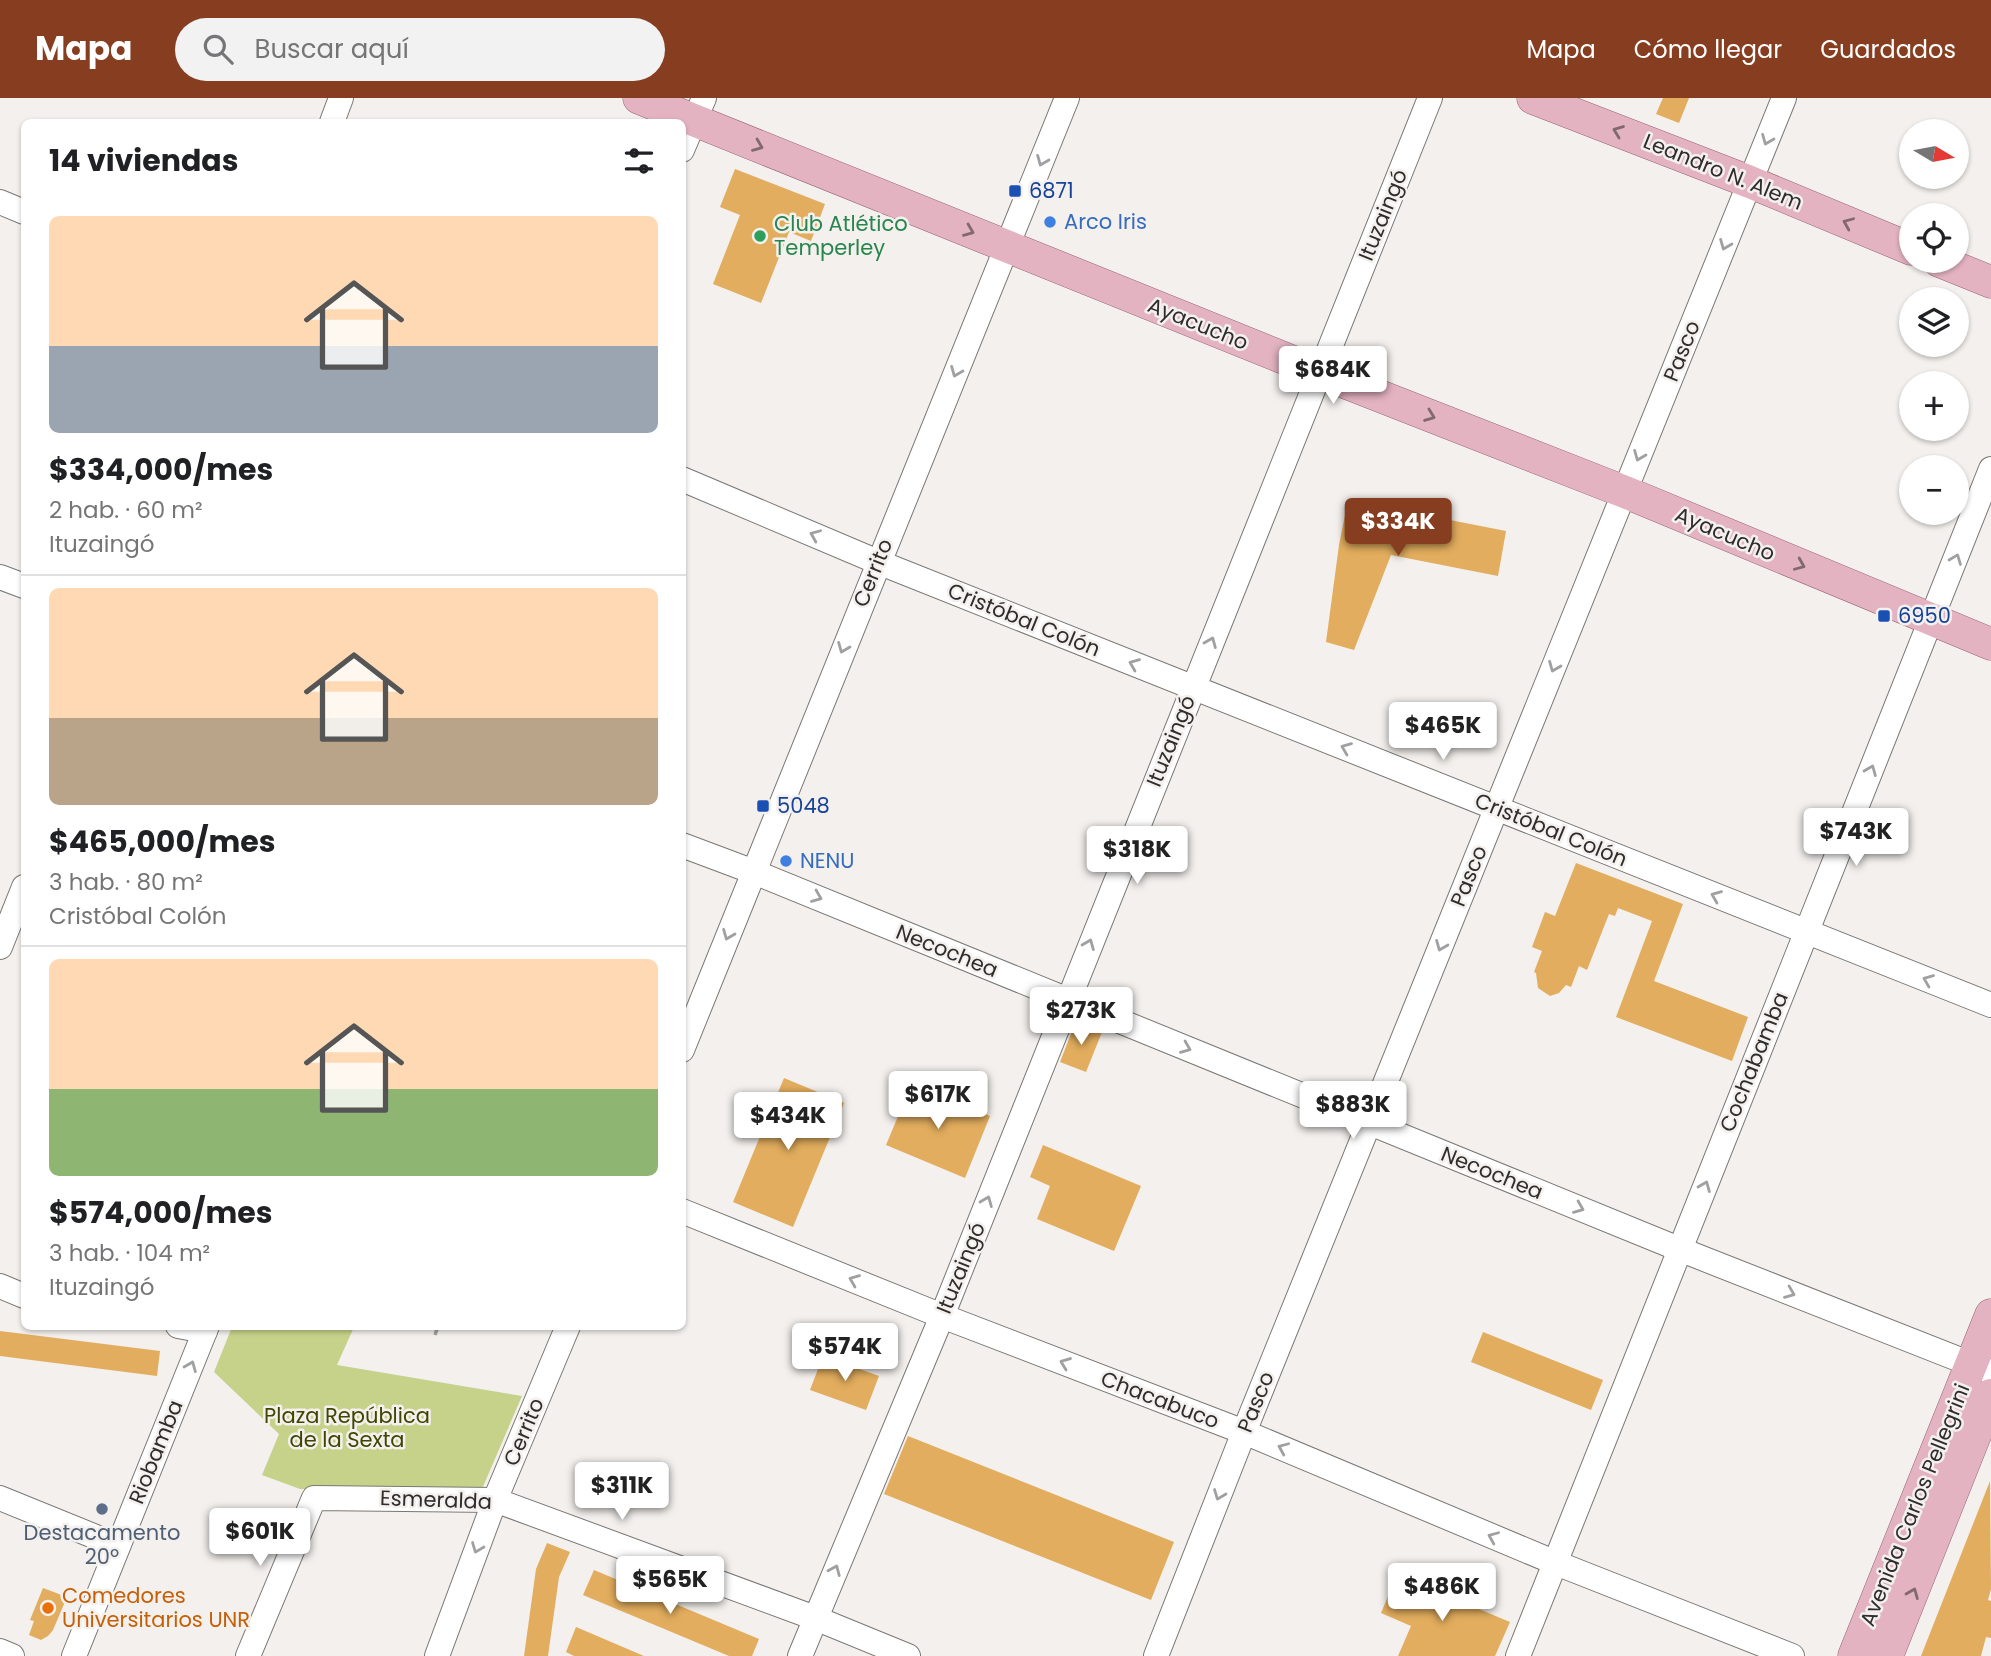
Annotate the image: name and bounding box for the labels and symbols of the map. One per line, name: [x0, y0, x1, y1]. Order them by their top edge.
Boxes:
north arrow: [1899, 119, 1969, 189]
one-way arrow: [1613, 125, 1625, 139]
street label: Leandro N. Alem: [1639, 126, 1807, 217]
one-way arrow: [1762, 133, 1776, 145]
one-way arrow: [751, 138, 763, 152]
one-way arrow: [1036, 155, 1050, 167]
street label: Ituzaingó: [1351, 165, 1414, 265]
place label: 6871: [1029, 176, 1074, 205]
marker: 6871: [1007, 183, 1023, 199]
place label: Arco Iris: [1064, 207, 1147, 236]
place label: Club Atlético Temperley: [774, 209, 908, 262]
marker: Arco Iris: [1042, 214, 1058, 230]
one-way arrow: [1843, 217, 1855, 231]
one-way arrow: [962, 223, 974, 237]
marker: Club Atlético Temperley: [752, 228, 768, 244]
one-way arrow: [1719, 238, 1733, 250]
street label: Ayacucho: [1144, 290, 1253, 357]
street label: Pasco: [1656, 316, 1707, 386]
pin: $684K: [1284, 346, 1382, 406]
one-way arrow: [951, 365, 965, 377]
one-way arrow: [1424, 408, 1436, 422]
one-way arrow: [1633, 449, 1647, 461]
pin: $334K: [1349, 498, 1447, 558]
street label: Ayacucho: [1671, 499, 1780, 568]
one-way arrow: [810, 529, 822, 543]
street label: Cerrito: [846, 534, 899, 611]
one-way arrow: [1948, 553, 1962, 565]
one-way arrow: [1793, 557, 1806, 571]
street label: Cristóbal Colón: [944, 576, 1105, 663]
place label: 6950: [1898, 601, 1951, 630]
marker: 6950: [1876, 608, 1892, 624]
one-way arrow: [1202, 637, 1216, 649]
one-way arrow: [838, 641, 852, 653]
one-way arrow: [1129, 658, 1141, 672]
one-way arrow: [1548, 660, 1562, 672]
street label: Ituzaingó: [1139, 691, 1202, 791]
pin: $465K: [1394, 702, 1492, 762]
one-way arrow: [1340, 742, 1352, 756]
one-way arrow: [1863, 765, 1877, 777]
street label: Cristóbal Colón: [1471, 786, 1632, 873]
place label: 5048: [777, 791, 830, 820]
marker: 5048: [755, 798, 771, 814]
pin: $743K: [1807, 808, 1905, 868]
pin: $318K: [1088, 826, 1186, 886]
street label: Pasco: [1443, 841, 1494, 911]
place label: NENU: [800, 846, 854, 875]
marker: NENU: [778, 853, 794, 869]
one-way arrow: [810, 889, 822, 903]
one-way arrow: [1711, 890, 1723, 904]
street label: Necochea: [892, 917, 1002, 984]
one-way arrow: [723, 928, 737, 940]
one-way arrow: [1081, 939, 1095, 951]
one-way arrow: [1435, 939, 1449, 951]
one-way arrow: [1922, 974, 1934, 988]
pin: $273K: [1032, 988, 1130, 1047]
street label: Cochabamba: [1712, 988, 1795, 1136]
one-way arrow: [1180, 1040, 1192, 1054]
pin: $617K: [889, 1072, 987, 1131]
pin: $883K: [1304, 1082, 1402, 1141]
pin: $434K: [739, 1093, 837, 1152]
street label: Necochea: [1437, 1139, 1547, 1206]
one-way arrow: [1696, 1180, 1710, 1192]
one-way arrow: [979, 1196, 993, 1208]
one-way arrow: [1571, 1200, 1584, 1214]
street label: Ituzaingó: [929, 1218, 992, 1318]
one-way arrow: [848, 1275, 860, 1289]
one-way arrow: [1783, 1284, 1795, 1298]
pin: $574K: [796, 1324, 894, 1383]
one-way arrow: [1060, 1358, 1072, 1372]
one-way arrow: [183, 1360, 197, 1372]
street label: Chacabuco: [1097, 1364, 1224, 1435]
street label: Pasco: [1230, 1367, 1281, 1437]
street label: Avenida Carlos Pellegrini: [1853, 1379, 1977, 1630]
street label: Cerrito: [496, 1393, 551, 1470]
street label: Riobamba: [122, 1395, 190, 1508]
park label: Plaza República de la Sexta: [264, 1401, 430, 1454]
one-way arrow: [1278, 1443, 1290, 1457]
pin: $311K: [573, 1462, 671, 1522]
street label: Esmeralda: [380, 1483, 492, 1516]
one-way arrow: [1213, 1489, 1227, 1501]
marker: Destacamento 20º: [94, 1501, 110, 1517]
pin: $601K: [211, 1508, 309, 1568]
place label: Destacamento 20º: [24, 1518, 180, 1571]
one-way arrow: [1487, 1531, 1500, 1545]
one-way arrow: [471, 1542, 485, 1554]
pin: $565K: [621, 1556, 719, 1616]
pin: $486K: [1393, 1564, 1491, 1623]
one-way arrow: [826, 1565, 840, 1577]
place label: Comedores Universitarios UNR: [62, 1581, 250, 1634]
one-way arrow: [1904, 1587, 1918, 1599]
marker: Comedores Universitarios UNR: [40, 1600, 56, 1616]

